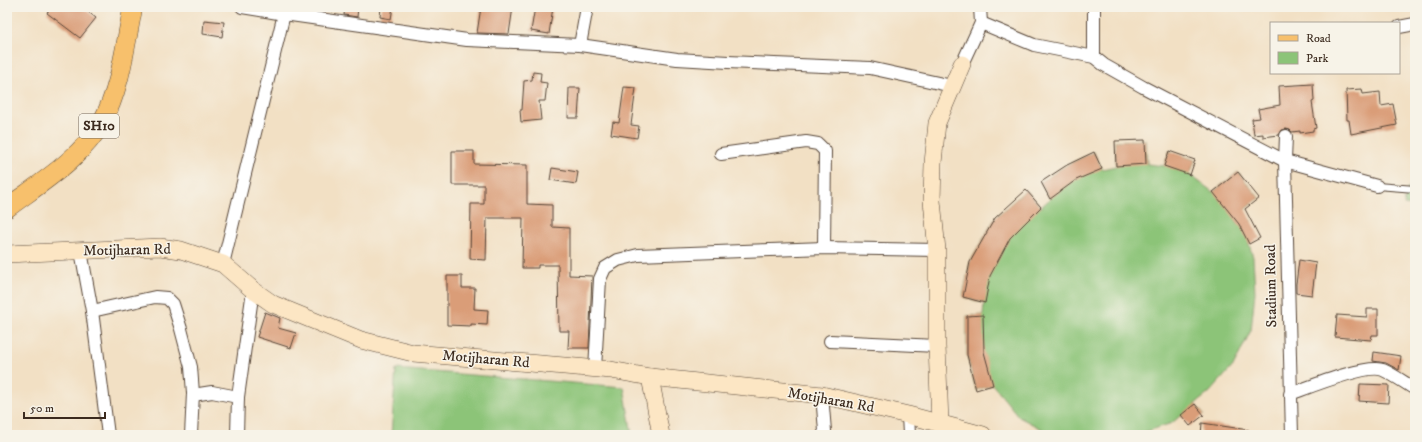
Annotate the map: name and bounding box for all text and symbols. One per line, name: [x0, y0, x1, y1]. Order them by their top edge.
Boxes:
legend: [1270, 22, 1400, 74]
text: Road: [1306, 31, 1331, 46]
text: Park: [1306, 51, 1328, 66]
road number: SH10: [79, 114, 119, 138]
street label: Motijharan Rd: [83, 240, 172, 260]
street label: Stadium Road: [1261, 244, 1281, 328]
street label: Motijharan Rd: [441, 346, 531, 372]
street label: Motijharan Rd: [786, 383, 876, 417]
scale bar: [24, 394, 105, 420]
text: 50 m: [30, 401, 54, 416]

